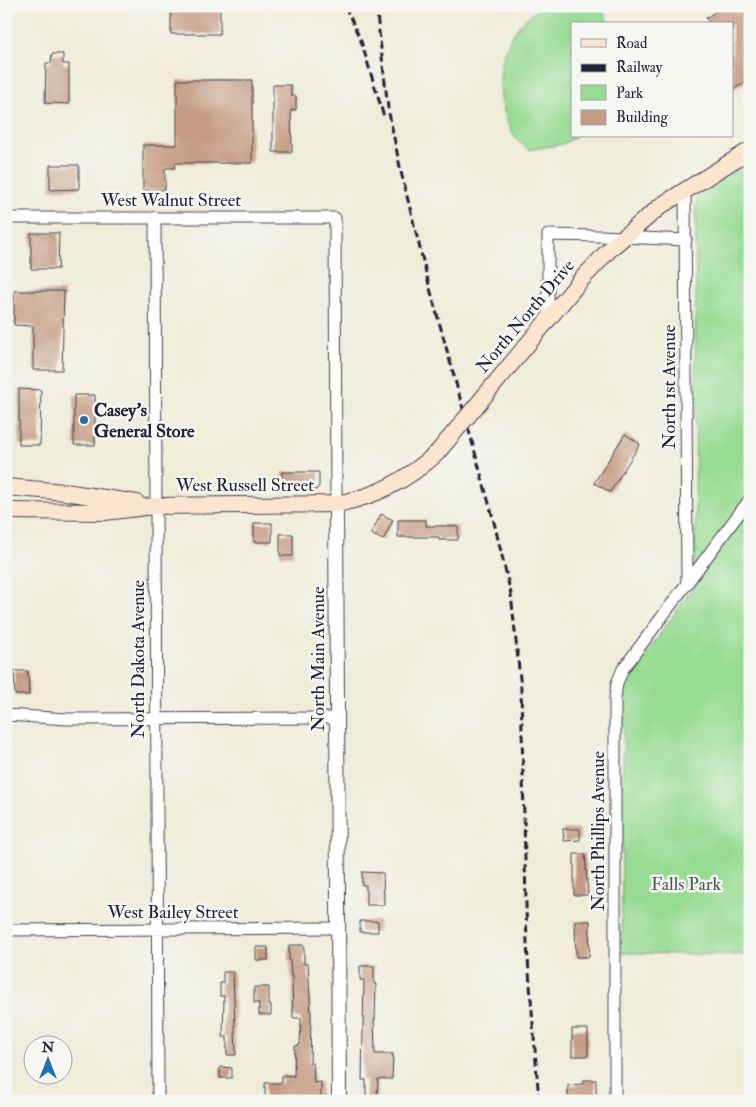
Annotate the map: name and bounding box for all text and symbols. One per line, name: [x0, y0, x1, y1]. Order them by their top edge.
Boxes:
legend: [571, 22, 734, 138]
text: Road: [616, 34, 648, 53]
text: Railway: [616, 58, 663, 77]
text: Park: [616, 84, 643, 103]
text: Building: [616, 108, 668, 127]
street label: West Walnut Street: [100, 189, 241, 212]
street label: North North Drive: [471, 254, 580, 378]
street label: North 1st Avenue: [658, 324, 681, 449]
place label: Casey's General Store: [94, 399, 195, 443]
marker: Casey's General Store: [78, 414, 90, 426]
street label: West Russell Street: [175, 474, 314, 497]
street label: North Dakota Avenue: [127, 579, 150, 738]
street label: North Main Avenue: [307, 586, 330, 731]
street label: North Phillips Avenue: [587, 751, 610, 911]
park label: Falls Park: [651, 873, 721, 896]
street label: West Bailey Street: [106, 901, 239, 924]
north arrow: [22, 1034, 72, 1084]
text: N: [41, 1039, 55, 1056]

